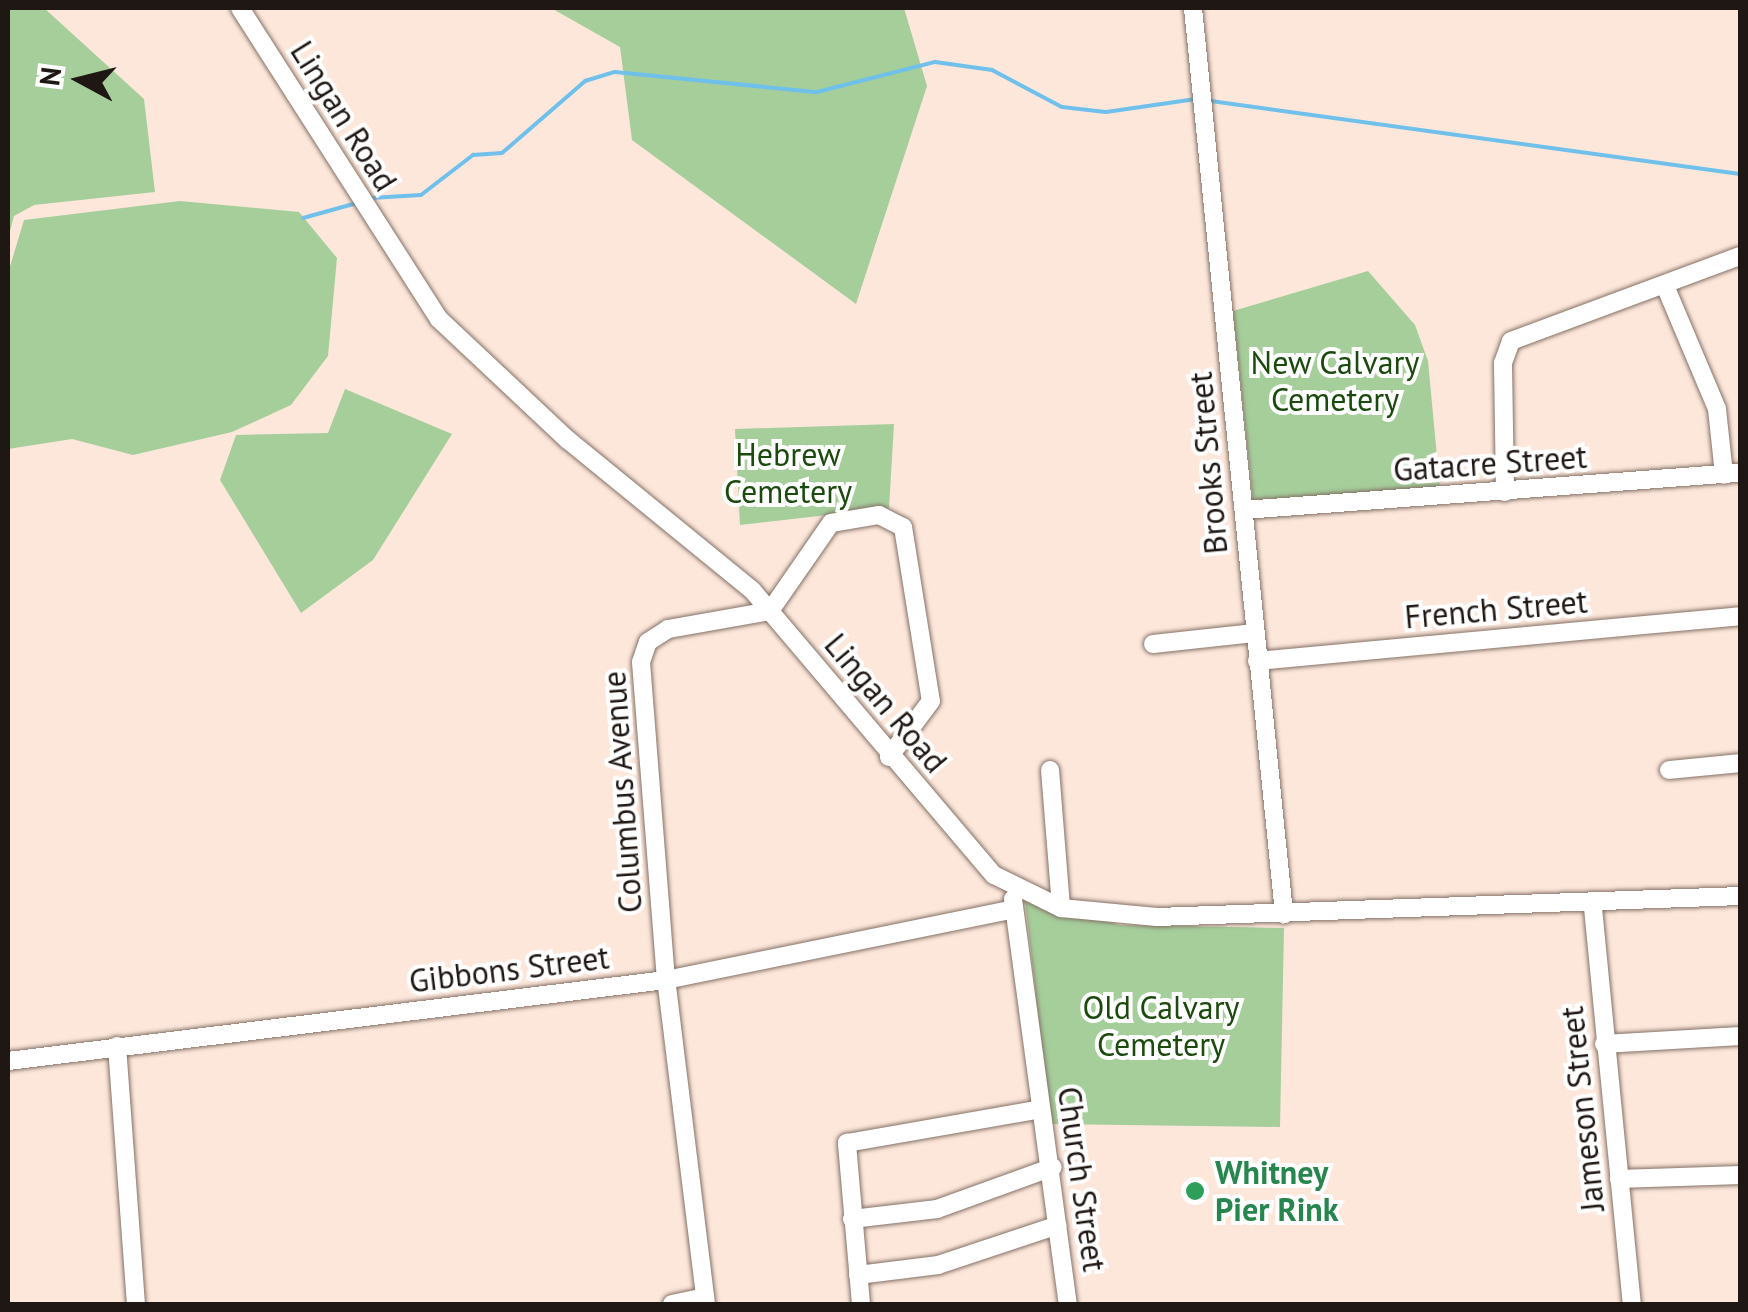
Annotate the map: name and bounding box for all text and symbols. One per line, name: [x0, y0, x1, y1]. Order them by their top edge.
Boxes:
north arrow: [30, 30, 130, 130]
street label: Lingan Road: [283, 34, 405, 198]
text: N: [30, 65, 69, 88]
park label: New Calvary Cemetery: [1250, 344, 1420, 419]
street label: Brooks Street: [1181, 370, 1235, 556]
park label: Hebrew Cemetery: [724, 436, 852, 511]
street label: Gatacre Street: [1392, 437, 1588, 489]
street label: French Street: [1403, 582, 1589, 636]
street label: Lingan Road: [817, 626, 955, 780]
street label: Columbus Avenue: [594, 669, 650, 915]
street label: Gibbons Street: [407, 938, 611, 1000]
park label: Old Calvary Cemetery: [1082, 989, 1240, 1064]
street label: Jameson Street: [1552, 1005, 1612, 1213]
street label: Church Street: [1050, 1084, 1114, 1274]
place label: Whitney Pier Rink: [1215, 1154, 1339, 1229]
marker: Whitney Pier Rink: [1184, 1180, 1206, 1202]

